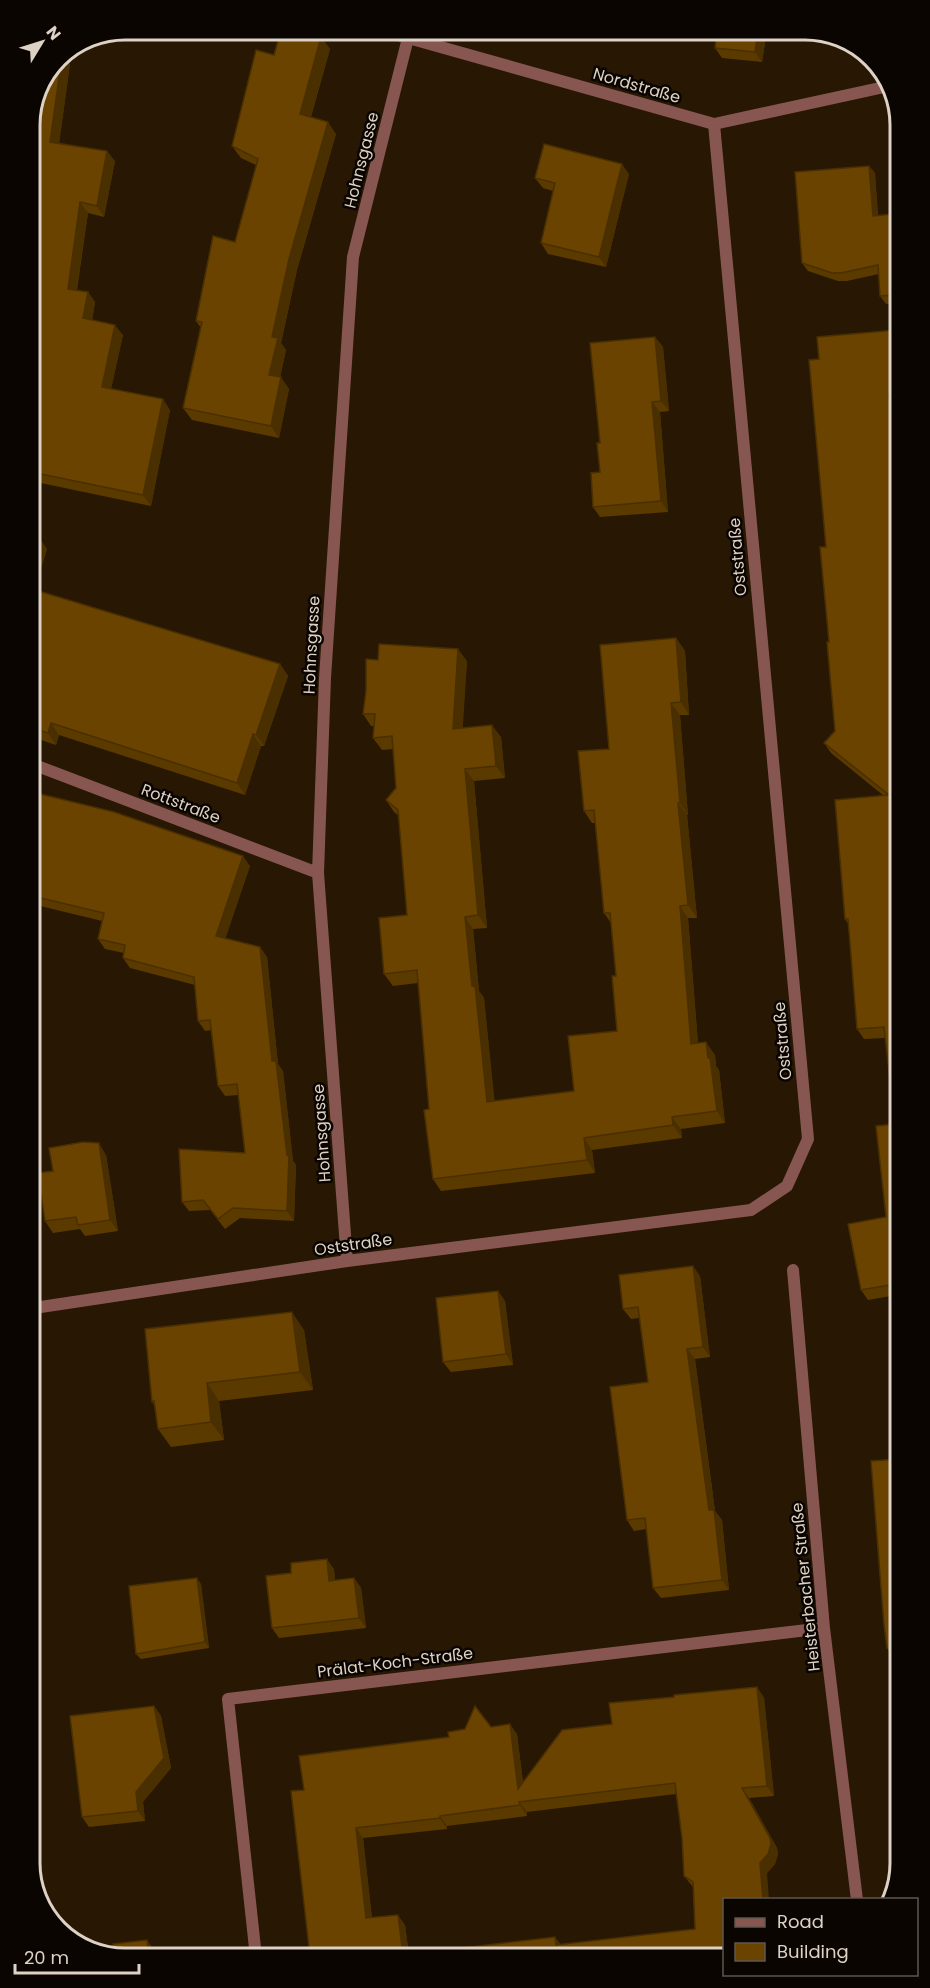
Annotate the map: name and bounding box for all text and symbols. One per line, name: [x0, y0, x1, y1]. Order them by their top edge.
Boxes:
north arrow: [12, 12, 72, 72]
text: N: [41, 21, 66, 45]
street label: Nordstraße: [590, 62, 683, 109]
street label: Hohnsgasse: [338, 110, 385, 211]
street label: Oststraße: [723, 517, 752, 597]
street label: Hohnsgasse: [297, 595, 326, 695]
street label: Rottstraße: [138, 778, 224, 829]
street label: Oststraße: [768, 1001, 797, 1081]
street label: Hohnsgasse: [307, 1083, 336, 1183]
street label: Oststraße: [313, 1228, 394, 1261]
street label: Heisterbacher Straße: [785, 1501, 826, 1672]
street label: Prälat-Koch-Straße: [316, 1642, 474, 1683]
legend: [723, 1898, 918, 1976]
text: Road: [777, 1909, 824, 1934]
scale bar: [15, 1937, 140, 1975]
text: Building: [777, 1939, 849, 1964]
text: 20 m: [24, 1945, 69, 1970]

